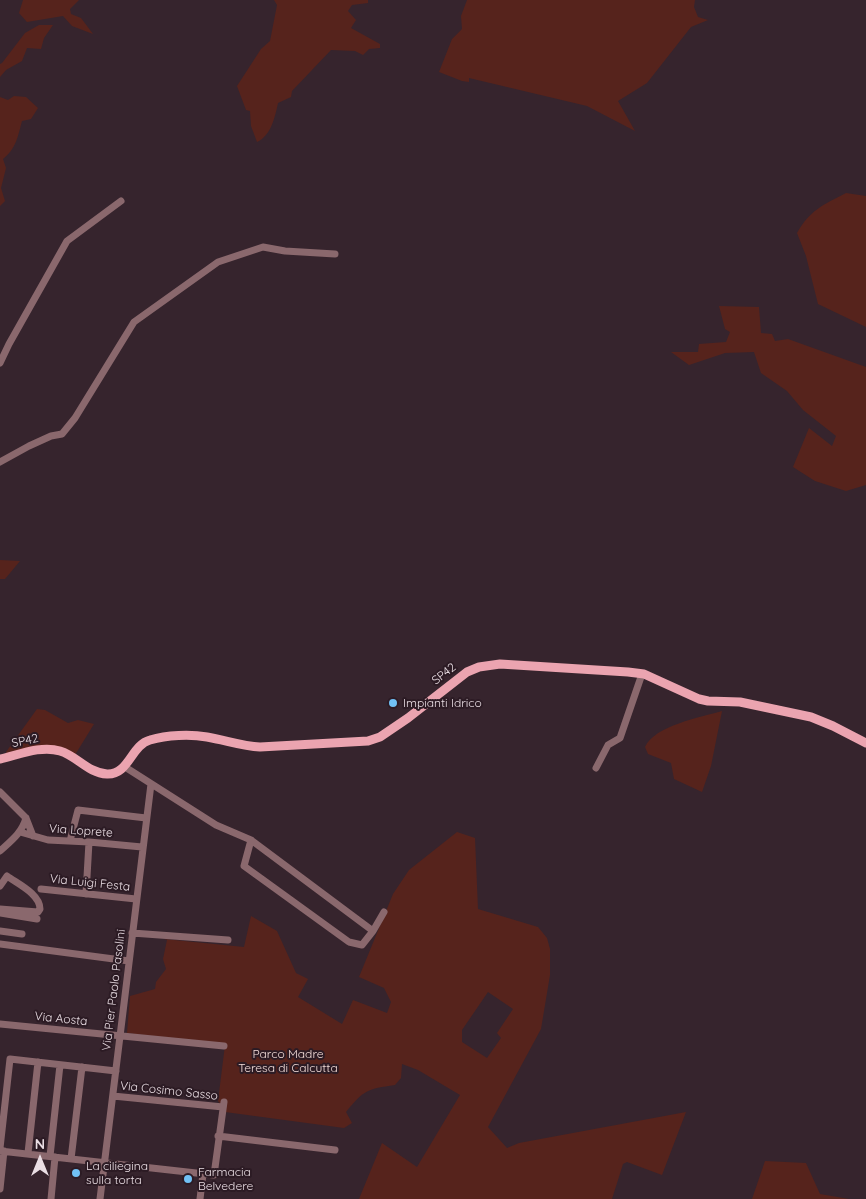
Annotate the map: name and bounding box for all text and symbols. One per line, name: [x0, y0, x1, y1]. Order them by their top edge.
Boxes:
street label: SP42: [429, 660, 459, 688]
place label: Impianti Idrico: [403, 696, 482, 710]
marker: Impianti Idrico: [387, 697, 399, 709]
street label: SP42: [10, 731, 40, 751]
street label: Via Loprete: [49, 822, 113, 840]
street label: Via Luigi Festa: [49, 872, 131, 894]
street label: Via Pier Paolo Pasolini: [99, 928, 129, 1052]
street label: Via Aosta: [34, 1009, 88, 1029]
park label: Parco Madre Teresa di Calcutta: [238, 1047, 338, 1075]
street label: Via Cosimo Sasso: [119, 1079, 219, 1103]
north arrow: [15, 1134, 65, 1184]
text: N: [35, 1135, 45, 1153]
place label: La ciliegina sulla torta: [86, 1159, 148, 1187]
place label: Farmacia Belvedere: [198, 1165, 253, 1193]
marker: La ciliegina sulla torta: [70, 1167, 82, 1179]
marker: Farmacia Belvedere: [182, 1173, 194, 1185]

